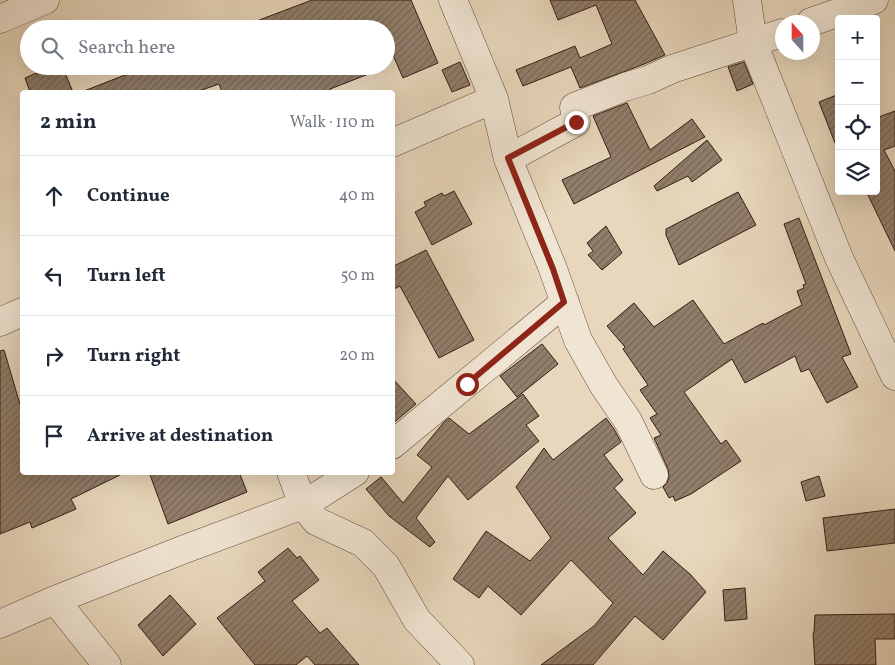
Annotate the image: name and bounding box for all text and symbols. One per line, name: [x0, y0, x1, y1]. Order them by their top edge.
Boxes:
north arrow: [775, 15, 820, 60]
map controls: [835, 15, 880, 195]
button: +: [835, 15, 880, 60]
search box: [20, 20, 395, 75]
icon: search: [38, 34, 66, 62]
text: Search here: [78, 35, 175, 61]
button: −: [835, 60, 880, 105]
button: locate: [835, 105, 880, 150]
text: 2 min: [40, 108, 97, 137]
route end: [565, 111, 588, 134]
text: Walk · 110 m: [290, 112, 375, 134]
button: layers: [835, 150, 880, 195]
icon: ahead: [40, 182, 68, 210]
text: Continue: [87, 183, 170, 209]
text: 40 m: [339, 185, 375, 207]
icon: left: [40, 262, 68, 290]
text: Turn left: [87, 263, 166, 289]
text: 50 m: [341, 265, 375, 287]
icon: right: [40, 342, 68, 370]
text: Turn right: [87, 343, 180, 369]
text: 20 m: [340, 345, 375, 367]
route start: [456, 373, 479, 396]
icon: arrive: [40, 422, 68, 450]
text: Arrive at destination: [87, 423, 273, 449]

